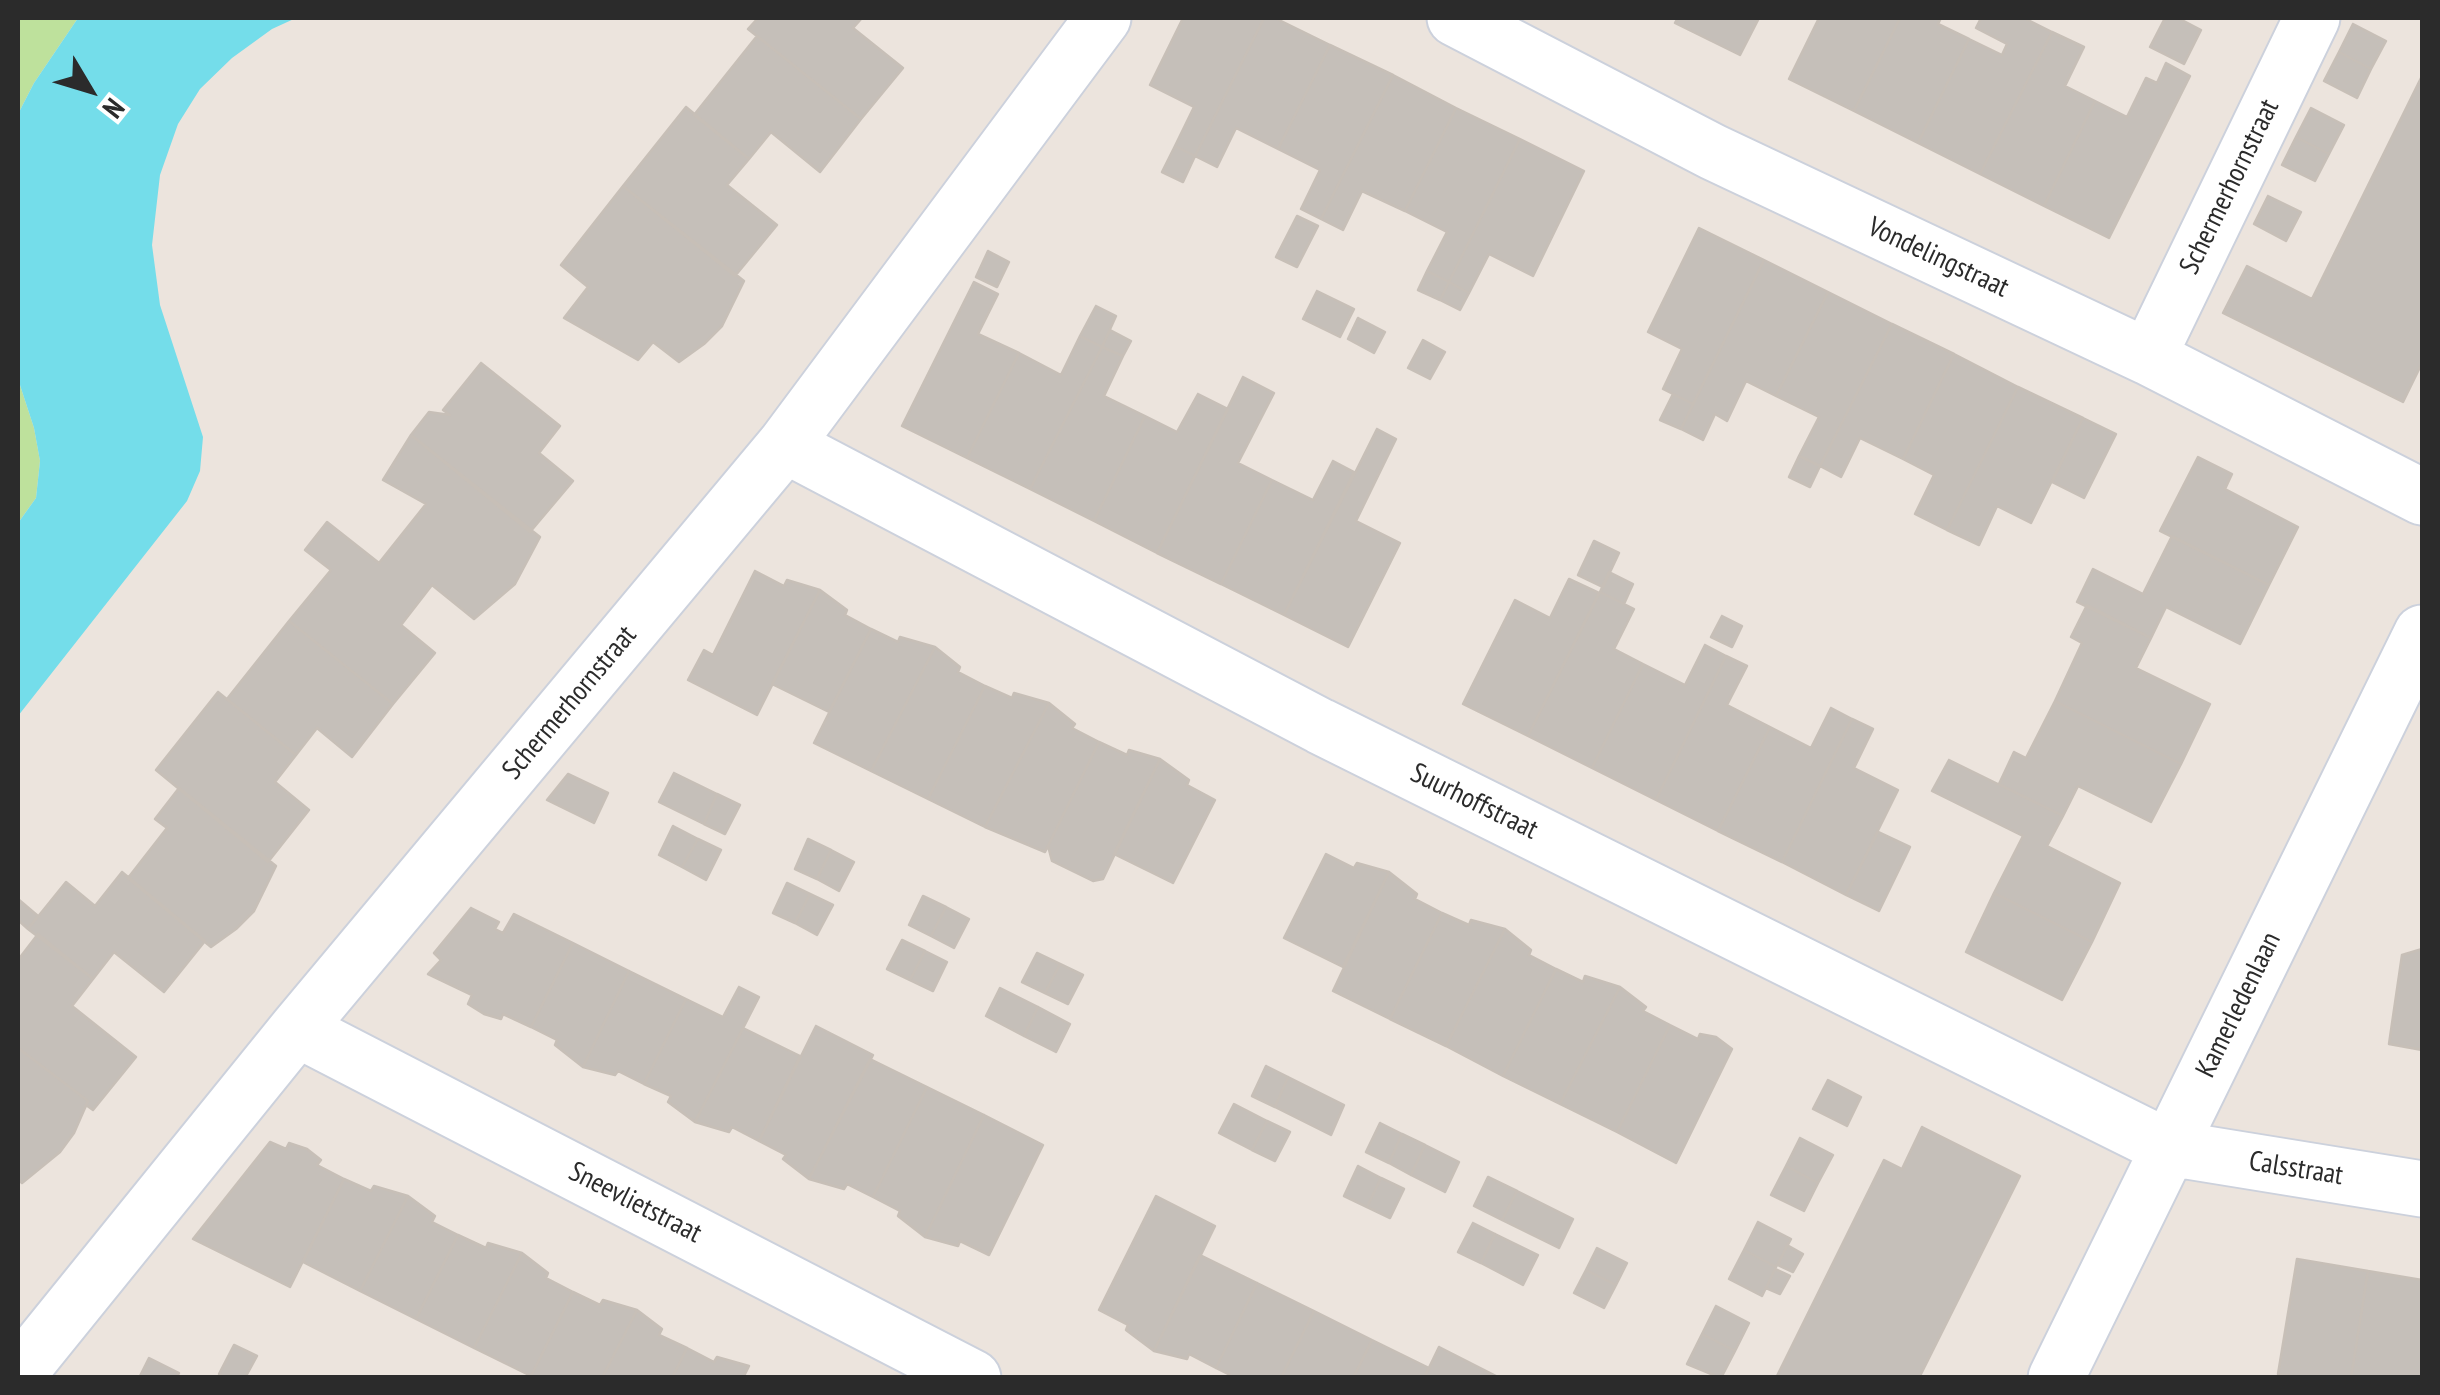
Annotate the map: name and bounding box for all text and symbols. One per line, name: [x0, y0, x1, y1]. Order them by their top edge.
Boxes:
north arrow: [40, 40, 140, 140]
text: N: [95, 91, 133, 126]
street label: Schermerhornstraat: [2173, 94, 2287, 280]
street label: Vondelingstraat: [1862, 211, 2014, 305]
street label: Schermerhornstraat: [496, 619, 644, 787]
street label: Suurhoffstraat: [1405, 757, 1543, 847]
street label: Kamerledenlaan: [2189, 927, 2289, 1083]
street label: Calsstraat: [2247, 1145, 2345, 1193]
street label: Sneevlietstraat: [563, 1155, 707, 1251]

